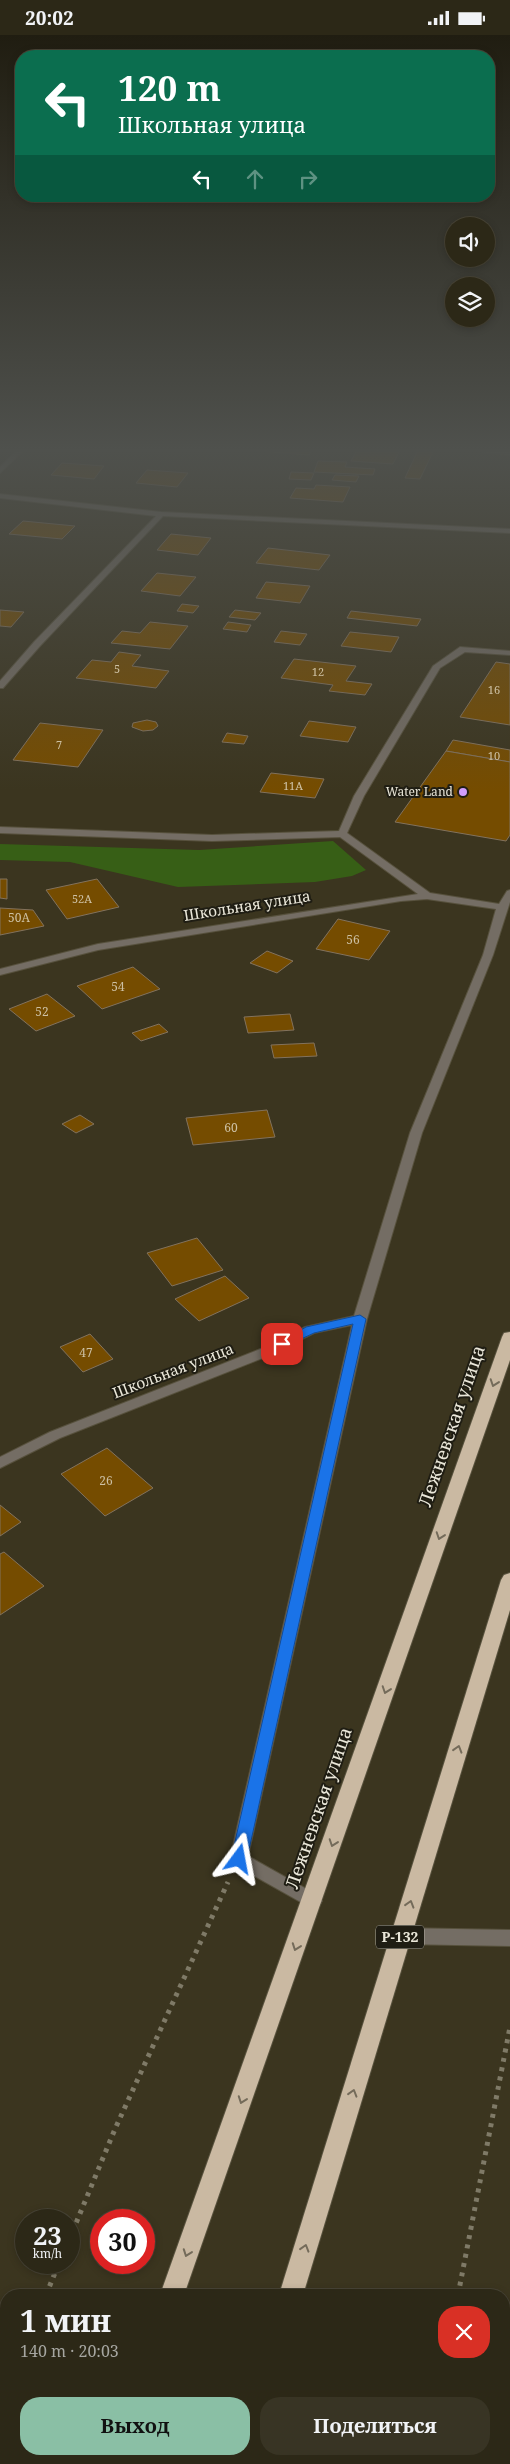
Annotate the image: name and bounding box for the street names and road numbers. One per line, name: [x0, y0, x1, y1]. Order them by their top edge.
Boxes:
street label: Школьная улица: [182, 885, 312, 925]
street label: Школьная улица: [109, 1338, 236, 1402]
street label: Лежневская улица: [412, 1342, 490, 1510]
street label: Лежневская улица: [279, 1724, 357, 1892]
road number: Р-132: [376, 1925, 424, 1949]

